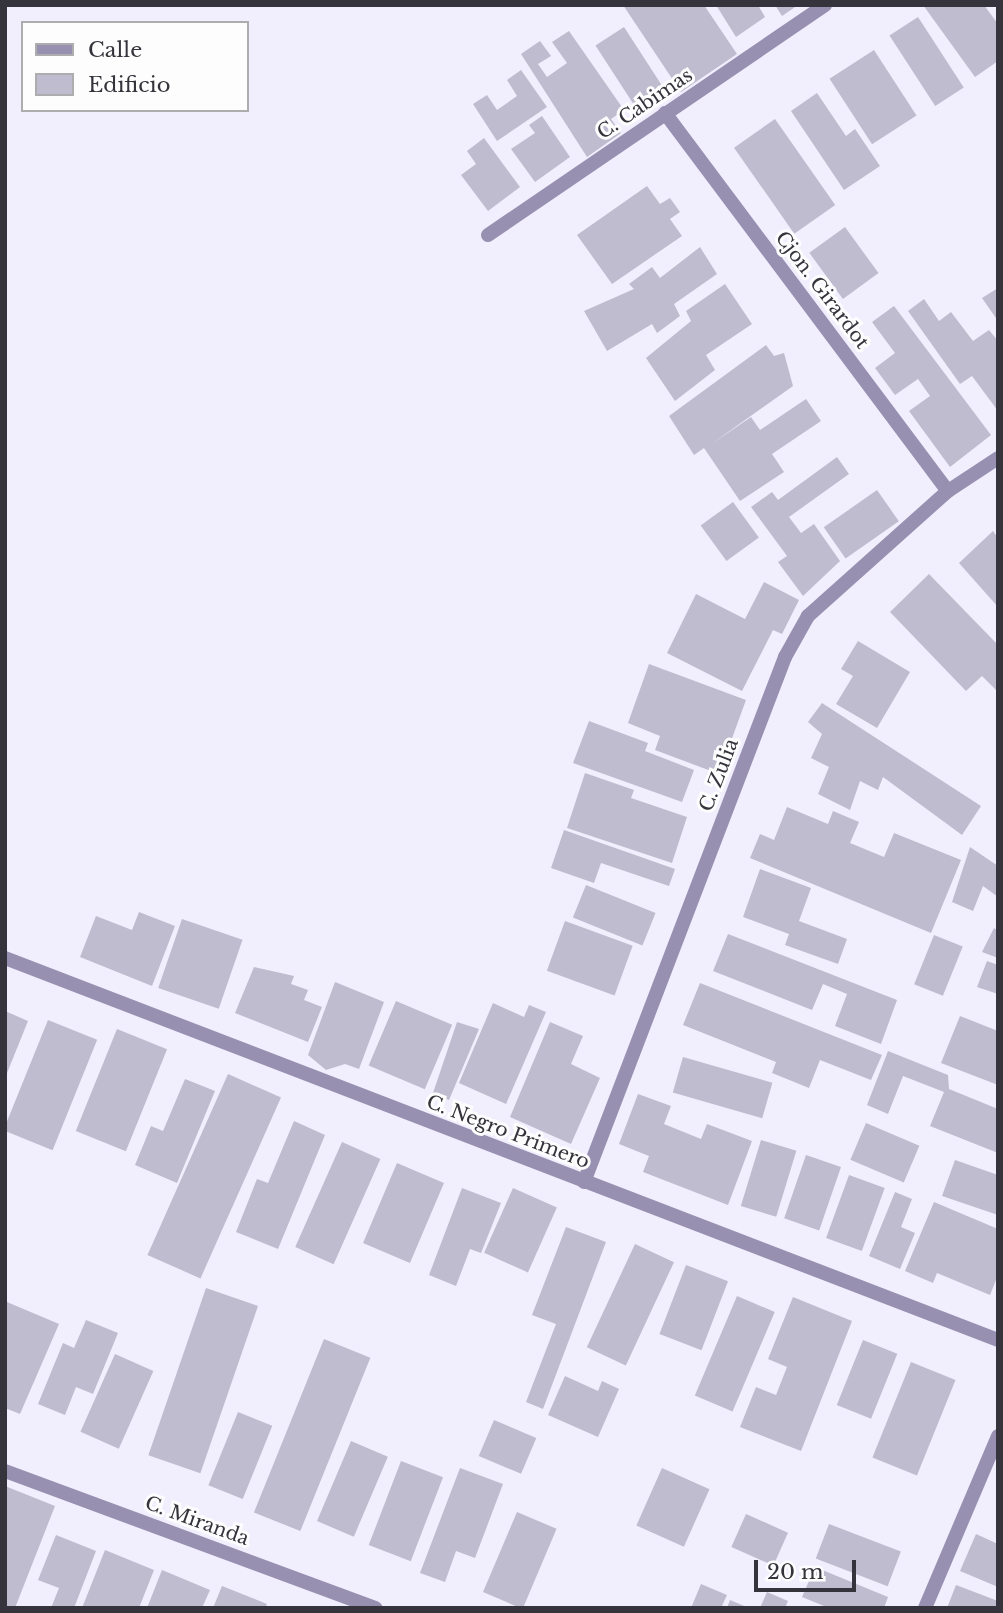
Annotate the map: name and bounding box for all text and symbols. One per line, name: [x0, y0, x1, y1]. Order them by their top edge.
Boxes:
legend: [21, 21, 248, 112]
text: Calle: [88, 37, 142, 63]
street label: C. Cabimas: [593, 64, 697, 144]
text: Edificio: [88, 72, 170, 98]
street label: Cjon. Girardot: [770, 227, 874, 353]
street label: C. Zulia: [695, 735, 743, 815]
street label: C. Negro Primero: [423, 1090, 593, 1174]
street label: C. Miranda: [142, 1492, 252, 1550]
scale bar: [758, 1546, 860, 1590]
text: 20 m: [767, 1559, 824, 1585]

